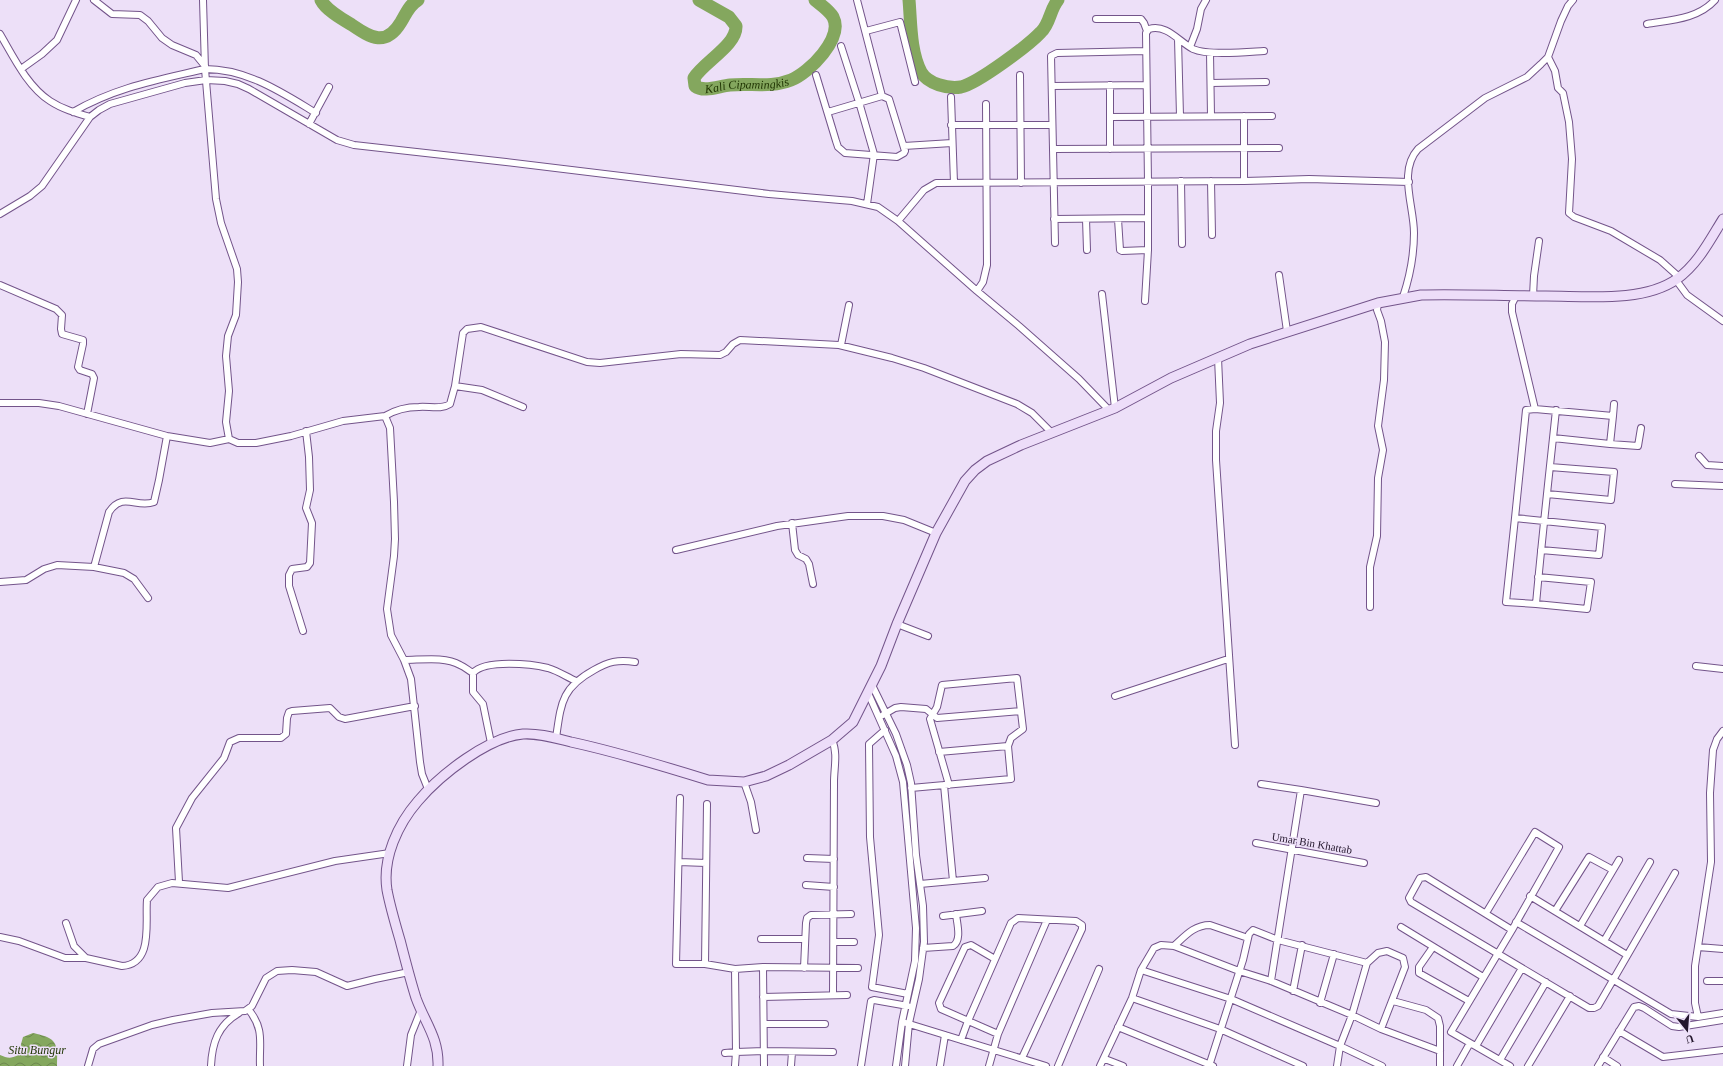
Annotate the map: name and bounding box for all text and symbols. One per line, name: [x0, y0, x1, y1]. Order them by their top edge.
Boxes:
water label: Kali Cipamingkis: [703, 74, 791, 96]
street label: Umar Bin Khattab: [1271, 830, 1354, 856]
north arrow: [1667, 1010, 1707, 1050]
text: U: [1684, 1033, 1695, 1046]
water label: Situ Bungur: [8, 1043, 66, 1057]

